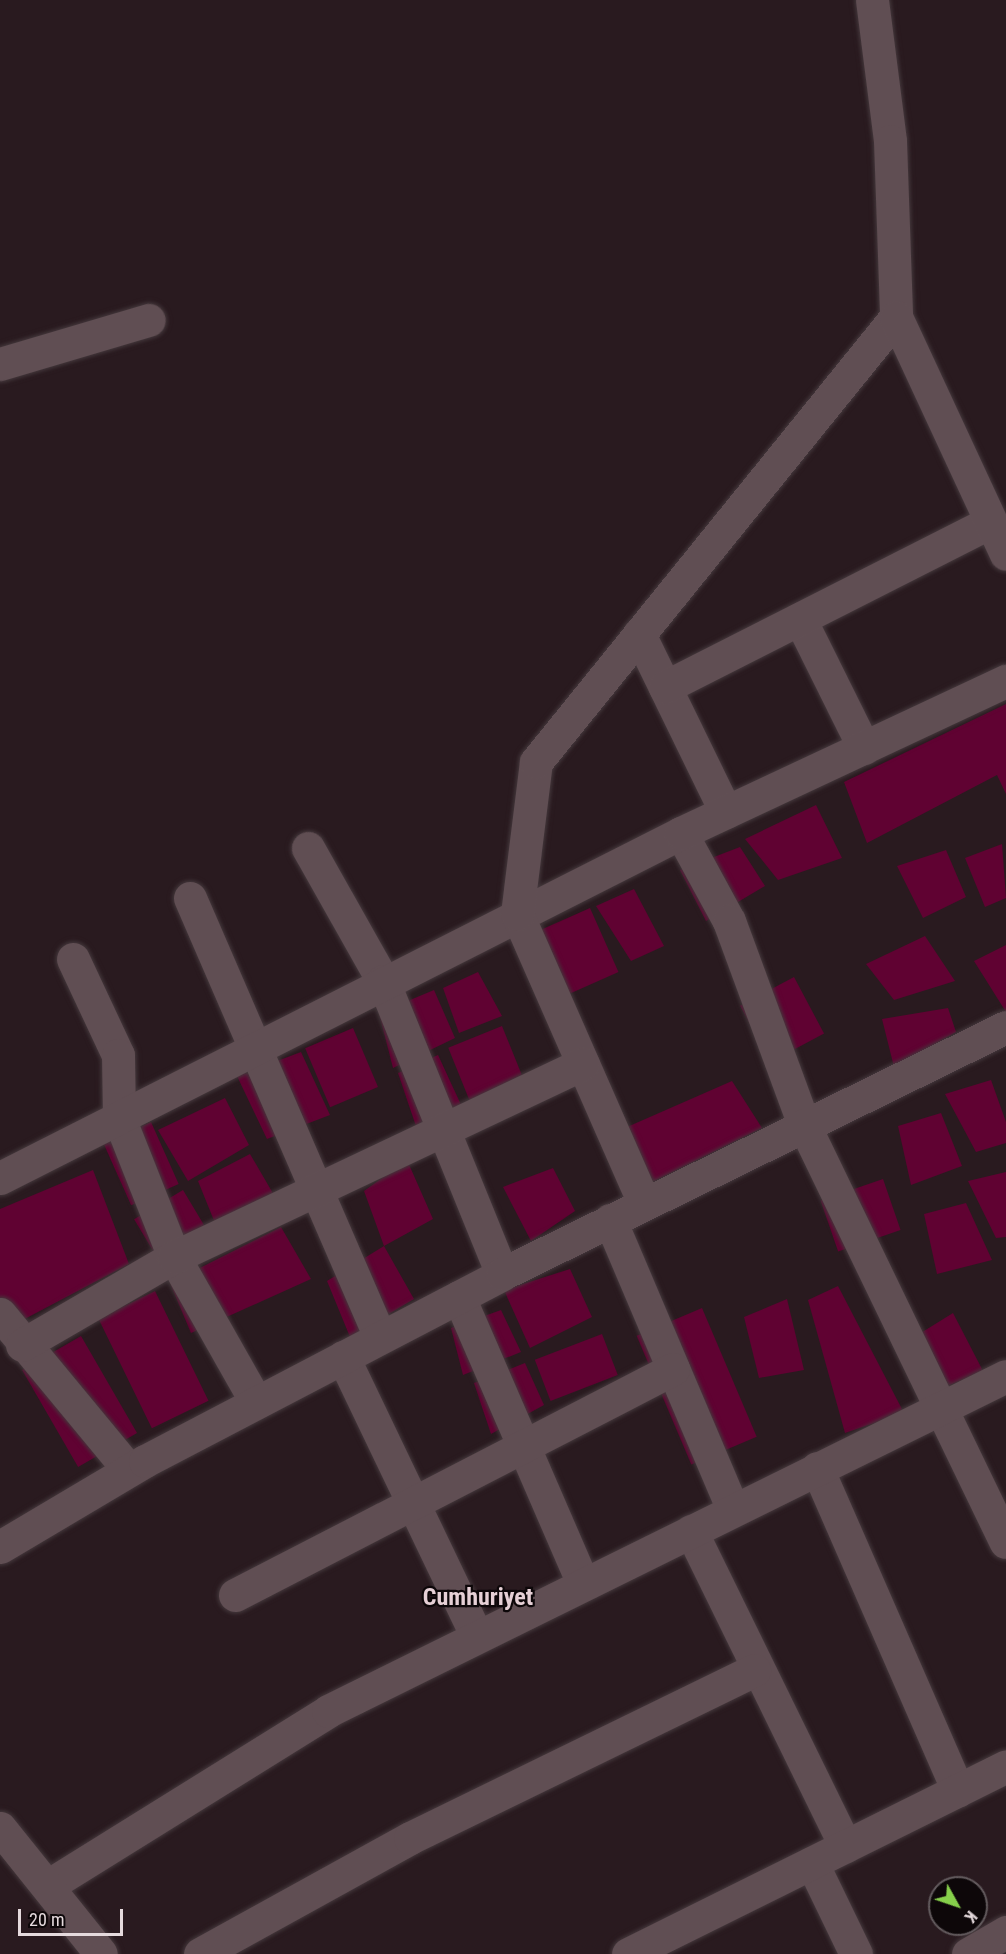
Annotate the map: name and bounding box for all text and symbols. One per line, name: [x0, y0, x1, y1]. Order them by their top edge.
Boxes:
district label: Cumhuriyet: [423, 1584, 533, 1612]
north arrow: [928, 1876, 988, 1936]
scale bar: [21, 1897, 126, 1935]
text: K: [961, 1907, 981, 1926]
text: 20 m: [29, 1909, 64, 1930]

